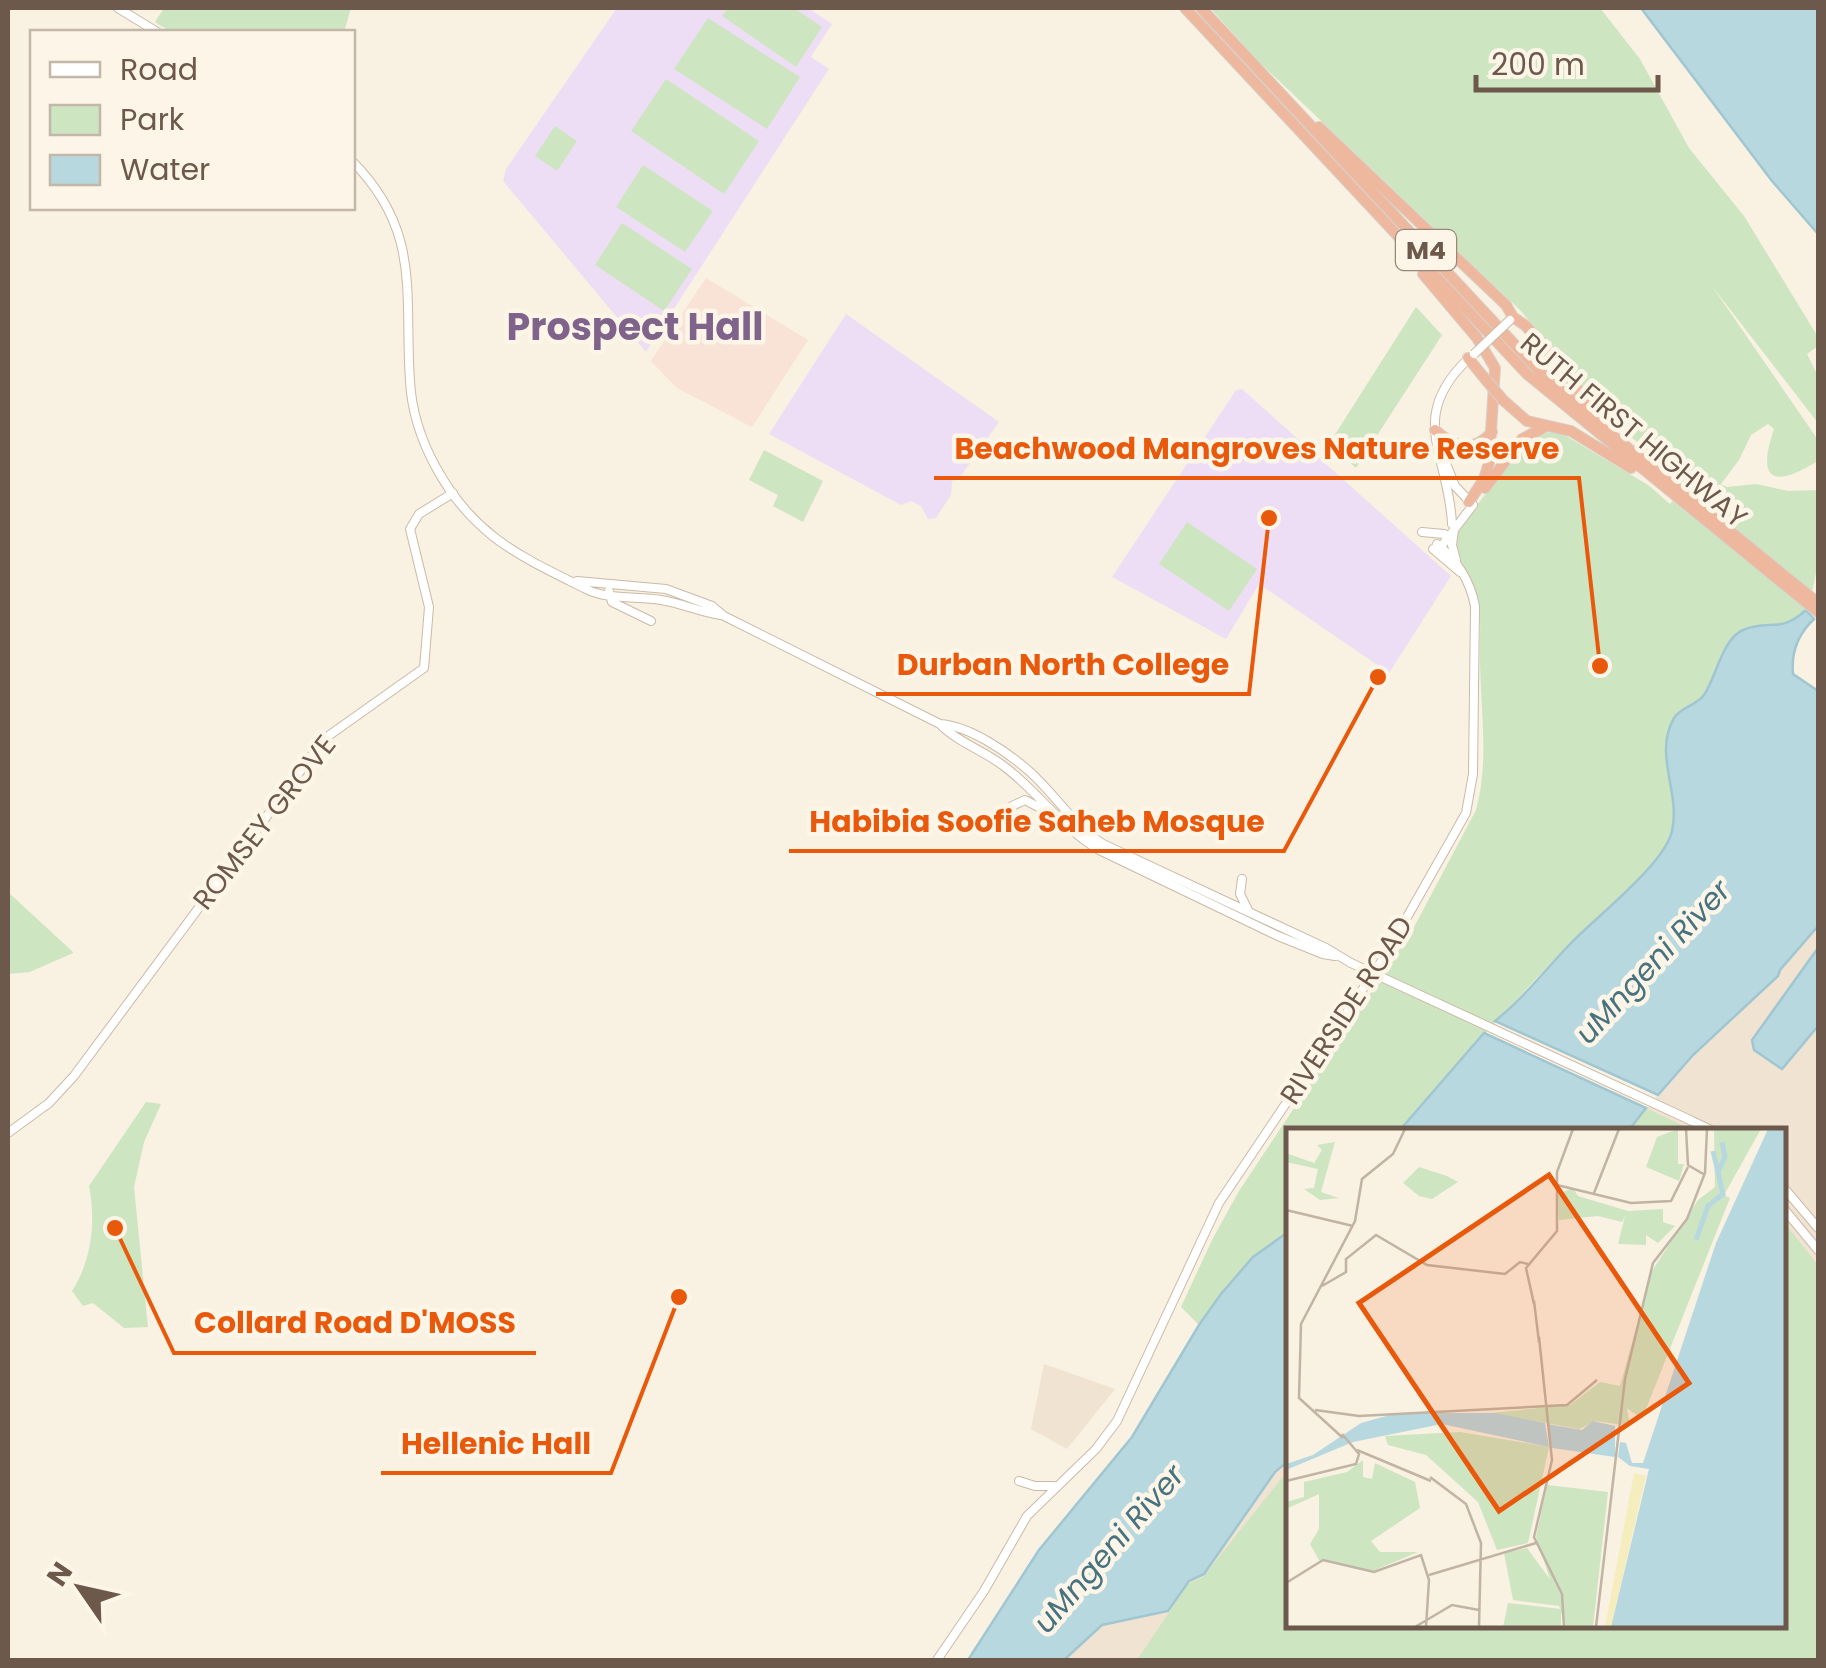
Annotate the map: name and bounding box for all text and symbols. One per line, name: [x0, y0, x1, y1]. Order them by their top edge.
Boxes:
legend: [30, 30, 355, 210]
scale bar: [1476, 30, 1658, 92]
text: 200 m: [1491, 43, 1585, 86]
text: Road: [120, 48, 198, 91]
text: Park: [120, 98, 185, 141]
text: Water: [120, 148, 210, 191]
road number: M4: [1396, 230, 1456, 270]
district label: Prospect Hall: [506, 300, 764, 353]
street label: RUTH FIRST HIGHWAY: [1512, 324, 1755, 537]
callout: Beachwood Mangroves Nature Reserve: [934, 418, 1579, 478]
text: Beachwood Mangroves Nature Reserve: [954, 427, 1560, 470]
callout: Durban North College: [876, 634, 1249, 694]
text: Durban North College: [897, 643, 1229, 686]
street label: ROMSEY GROVE: [184, 727, 345, 918]
callout: Habibia Soofie Saheb Mosque: [789, 791, 1284, 851]
text: Habibia Soofie Saheb Mosque: [809, 800, 1265, 843]
water label: uMngeni River: [1565, 869, 1741, 1053]
street label: RIVERSIDE ROAD: [1271, 909, 1422, 1112]
inset map: [1286, 1128, 1786, 1628]
callout: Collard Road D'MOSS: [174, 1293, 536, 1353]
text: Collard Road D'MOSS: [194, 1301, 516, 1344]
callout: Hellenic Hall: [381, 1413, 611, 1473]
text: Hellenic Hall: [401, 1422, 591, 1465]
water label: uMngeni River: [1023, 1454, 1195, 1642]
north arrow: [30, 1538, 130, 1638]
text: N: [38, 1555, 82, 1594]

